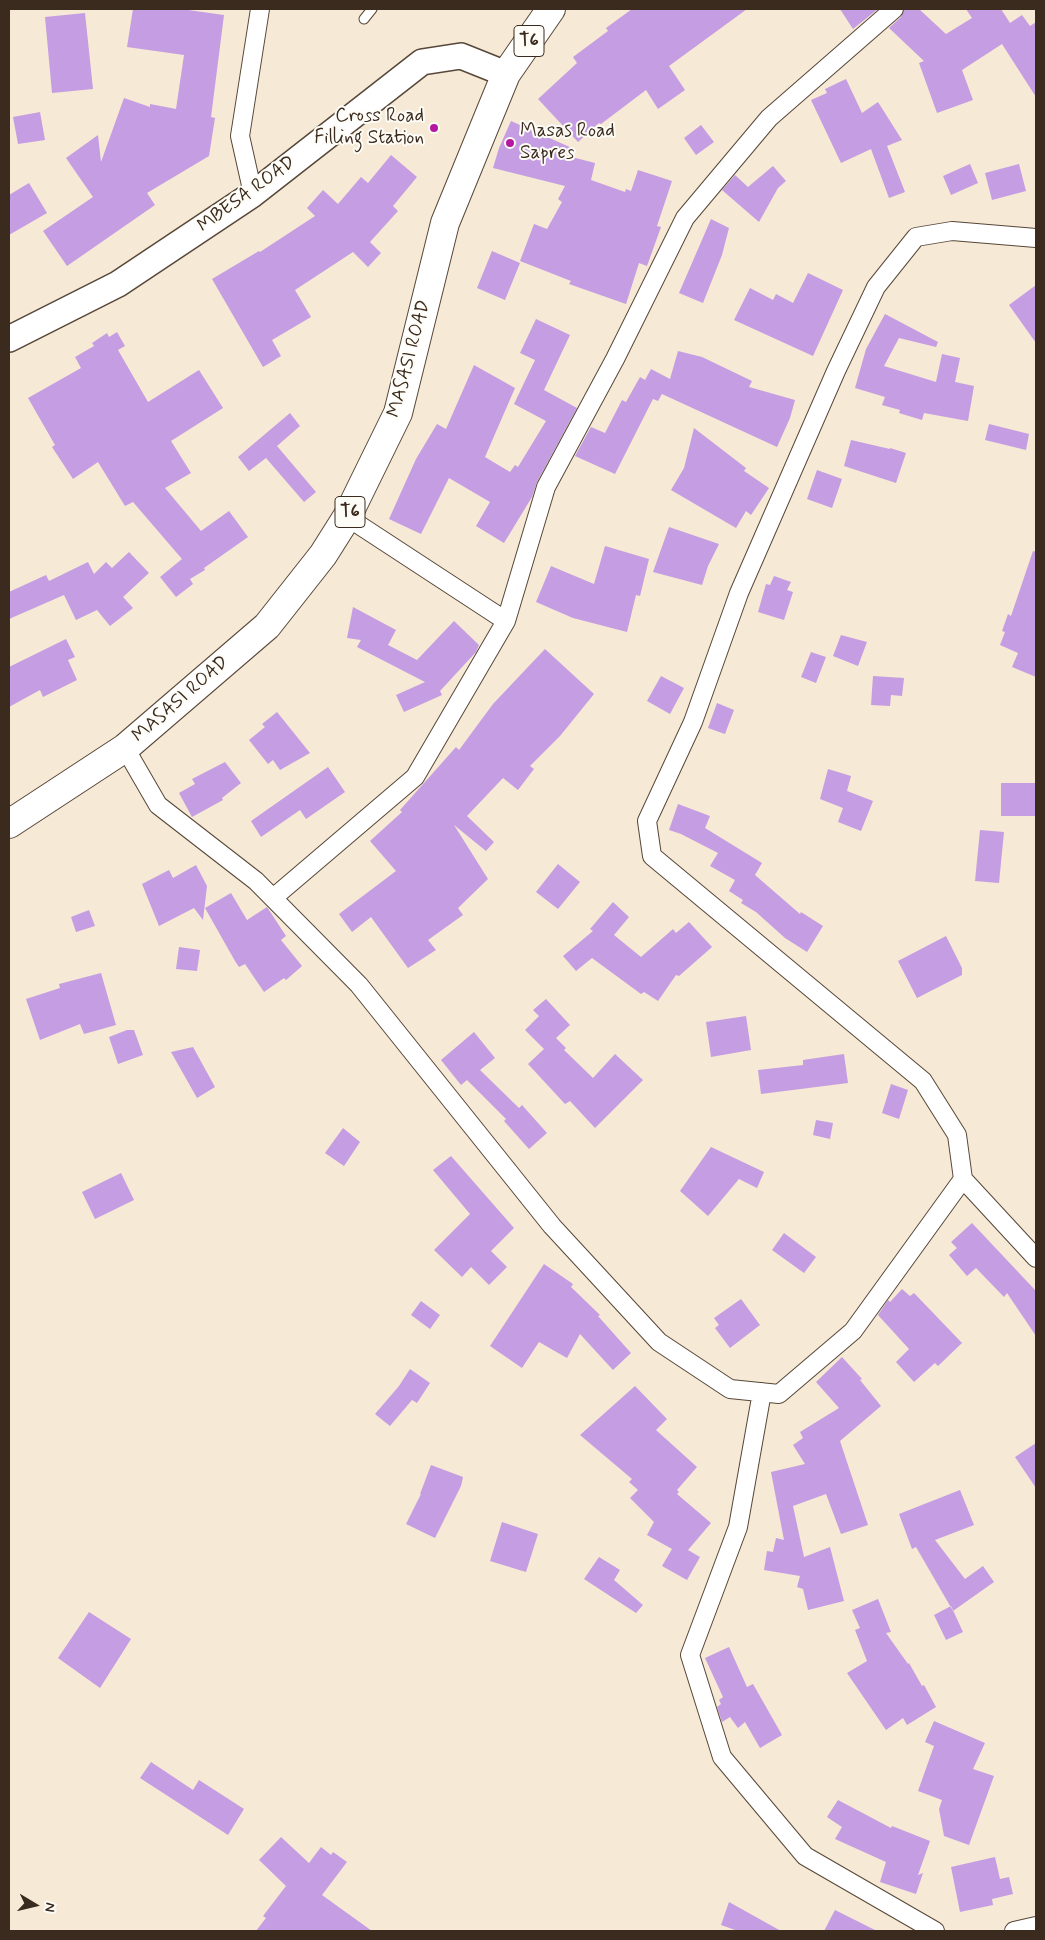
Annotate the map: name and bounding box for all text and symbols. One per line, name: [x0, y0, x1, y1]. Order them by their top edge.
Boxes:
road number: T6: [514, 26, 544, 56]
place label: Cross Road Filling Station: [314, 106, 424, 150]
place label: Masas Road Sapres: [520, 121, 615, 165]
marker: Cross Road Filling Station: [428, 122, 440, 134]
marker: Masas Road Sapres: [504, 137, 516, 149]
street label: MBESA ROAD: [194, 152, 300, 238]
street label: MASASI ROAD: [383, 298, 437, 420]
road number: T6: [335, 497, 365, 528]
street label: MASASI ROAD: [128, 652, 234, 748]
north arrow: [10, 1880, 60, 1930]
text: N: [40, 1901, 59, 1913]

